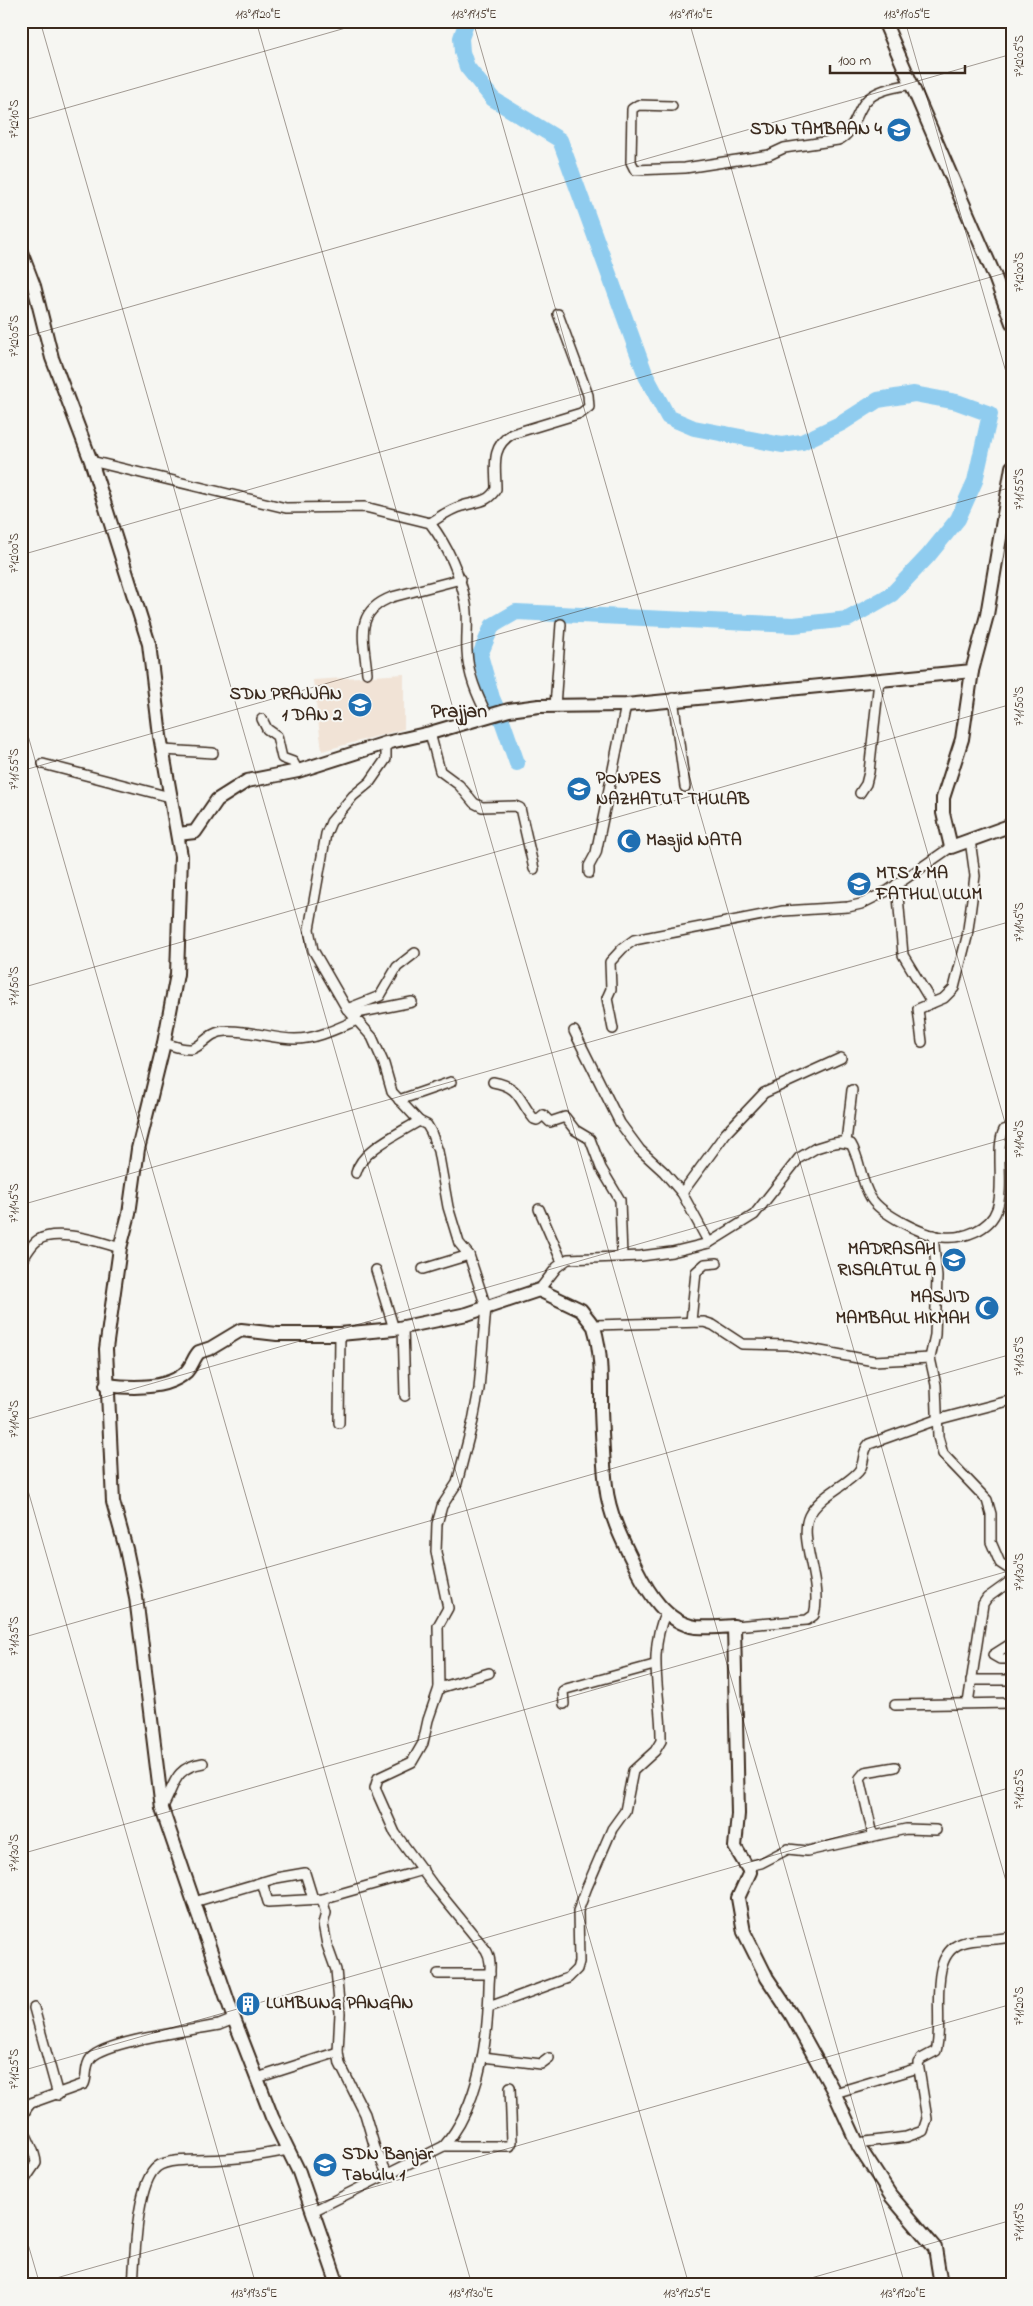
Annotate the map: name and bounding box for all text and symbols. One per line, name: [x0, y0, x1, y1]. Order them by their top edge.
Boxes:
text: 113°19'20"E: [235, 6, 281, 24]
text: 113°19'15"E: [451, 6, 497, 24]
text: 113°19'10"E: [669, 6, 713, 24]
text: 113°19'05"E: [884, 6, 930, 24]
text: 7°12'05"S: [1011, 35, 1029, 77]
scale bar: [830, 42, 966, 74]
text: 100 m: [838, 50, 871, 72]
text: 7°12'10"S: [6, 99, 24, 138]
place label: SDN TAMBAAN 4: [750, 117, 883, 143]
school or university icon: SDN TAMBAAN 4: [886, 117, 912, 143]
text: 7°12'00"S: [1011, 252, 1029, 292]
text: 7°12'05"S: [6, 315, 24, 357]
text: 7°11'55"S: [1011, 468, 1029, 510]
text: 7°12'00"S: [6, 533, 24, 573]
place label: SDN PRAJJAN 1 DAN 2: [229, 682, 342, 729]
text: 7°11'50"S: [1011, 686, 1029, 726]
school or university icon: SDN PRAJJAN 1 DAN 2: [347, 692, 373, 718]
district label: Prajjan: [431, 698, 487, 727]
text: 7°11'55"S: [6, 748, 24, 790]
place label: PONPES NAZHATUT THULAB: [596, 766, 750, 813]
school or university icon: PONPES NAZHATUT THULAB: [566, 776, 592, 802]
mosque icon: Masjid NATA: [616, 828, 642, 854]
place label: Masjid NATA: [646, 828, 742, 854]
place label: MTS & MA FATHUL ULUM: [875, 861, 982, 908]
school or university icon: MTS & MA FATHUL ULUM: [846, 871, 872, 897]
text: 7°11'45"S: [1011, 902, 1029, 942]
text: 7°11'50"S: [6, 966, 24, 1006]
text: 7°11'40"S: [1011, 1120, 1029, 1158]
text: 7°11'45"S: [6, 1183, 24, 1223]
place label: MADRASAH RISALATUL A: [837, 1237, 936, 1284]
school or university icon: MADRASAH RISALATUL A: [941, 1247, 967, 1273]
place label: MASJID MAMBAUL HIKMAH: [835, 1285, 970, 1332]
mosque icon: MASJID MAMBAUL HIKMAH: [974, 1295, 1000, 1321]
text: 7°11'35"S: [1011, 1336, 1029, 1376]
text: 7°11'40"S: [6, 1400, 24, 1438]
text: 7°11'30"S: [1011, 1553, 1029, 1591]
text: 7°11'35"S: [6, 1616, 24, 1656]
text: 7°11'25"S: [1011, 1769, 1029, 1809]
text: 7°11'30"S: [6, 1834, 24, 1872]
text: 7°11'20"S: [1011, 1986, 1029, 2025]
building icon: LUMBUNG PANGAN: [235, 1991, 261, 2017]
place label: LUMBUNG PANGAN: [266, 1991, 414, 2017]
text: 7°11'25"S: [6, 2049, 24, 2089]
place label: SDN Banjar Tabulu 1: [342, 2142, 433, 2189]
school or university icon: SDN Banjar Tabulu 1: [312, 2152, 338, 2178]
text: 7°11'15"S: [1011, 2203, 1029, 2241]
text: 113°19'35"E: [231, 2285, 277, 2303]
text: 113°19'30"E: [449, 2285, 493, 2303]
text: 113°19'25"E: [663, 2285, 711, 2303]
text: 113°19'20"E: [880, 2285, 926, 2303]

